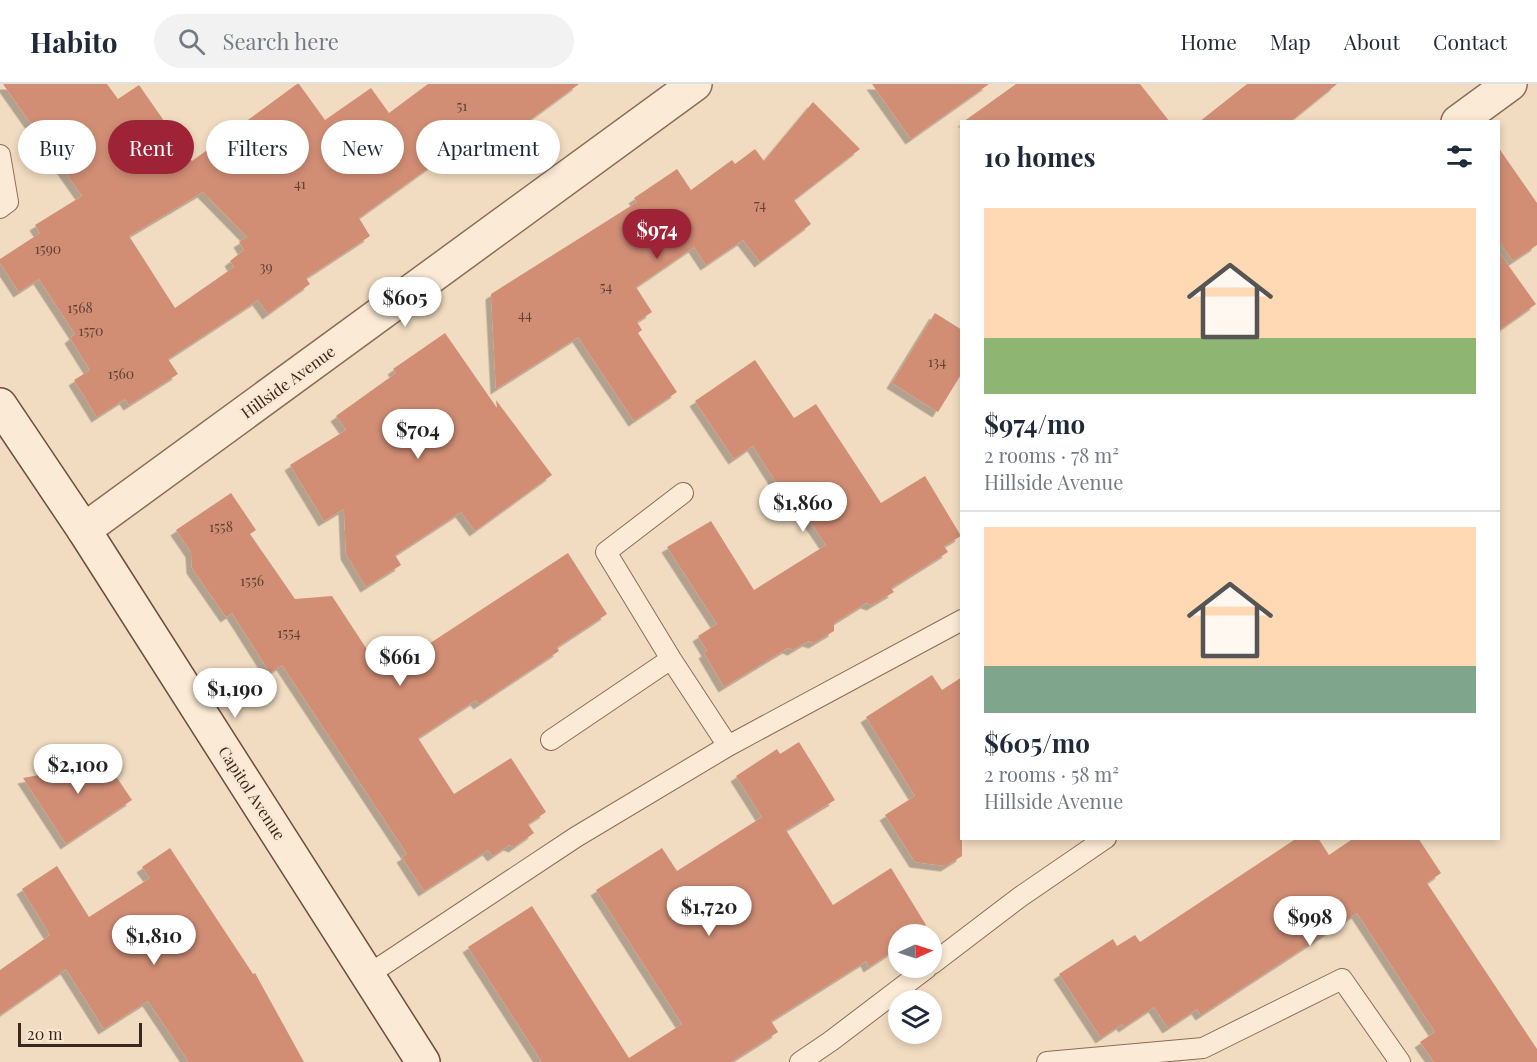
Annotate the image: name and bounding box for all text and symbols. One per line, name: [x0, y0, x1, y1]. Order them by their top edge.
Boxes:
search box: [154, 14, 574, 68]
text: Habito: [30, 23, 118, 60]
icon: search: [175, 25, 208, 58]
text: Search here: [223, 26, 339, 56]
text: Home: [1181, 27, 1237, 55]
text: Map: [1270, 27, 1311, 55]
text: About: [1344, 27, 1400, 55]
text: Contact: [1433, 27, 1507, 55]
house number: 51: [457, 96, 468, 115]
chip: Buy: [18, 120, 96, 174]
chip: Rent: [108, 120, 194, 174]
chip: Filters: [206, 120, 309, 174]
chip: New: [321, 120, 404, 174]
chip: Apartment: [416, 120, 560, 174]
text: 10 homes: [984, 139, 1096, 174]
icon: filters: [1443, 140, 1476, 173]
house number: 41: [294, 174, 306, 193]
house number: 74: [754, 195, 766, 214]
pin: $974: [621, 209, 693, 260]
text: $974: [636, 215, 678, 242]
house number: 1590: [35, 239, 61, 258]
icon: home: [1176, 247, 1284, 355]
house number: 39: [259, 257, 273, 276]
pin: $605: [369, 277, 441, 328]
house number: 54: [600, 277, 612, 296]
text: $605: [383, 283, 427, 310]
house number: 1568: [67, 298, 93, 317]
house number: 44: [518, 305, 532, 324]
house number: 1570: [79, 321, 103, 340]
street label: Hillside Avenue: [236, 340, 339, 423]
house number: 134: [928, 352, 946, 371]
house number: 1560: [108, 364, 134, 383]
text: $974/mo: [984, 406, 1085, 441]
pin: $704: [382, 409, 454, 460]
text: $704: [396, 415, 440, 442]
text: 2 rooms · 78 m²: [984, 441, 1119, 468]
text: Hillside Avenue: [984, 468, 1123, 495]
pin: $1,860: [754, 482, 852, 533]
text: $1,860: [773, 488, 833, 515]
house number: 1558: [209, 517, 233, 536]
icon: home: [1176, 566, 1284, 674]
house number: 1556: [240, 571, 264, 590]
house number: 1554: [277, 623, 301, 642]
pin: $661: [364, 636, 436, 687]
text: $661: [379, 642, 421, 669]
pin: $1,190: [186, 668, 284, 719]
text: $1,190: [207, 674, 263, 701]
text: $605/mo: [984, 725, 1090, 760]
street label: Capitol Avenue: [214, 742, 291, 844]
pin: $2,100: [29, 744, 127, 795]
text: $2,100: [48, 750, 108, 777]
text: 2 rooms · 58 m²: [984, 760, 1119, 787]
text: Hillside Avenue: [984, 787, 1123, 814]
pin: $1,720: [660, 886, 758, 937]
text: $1,720: [681, 892, 737, 919]
pin: $998: [1274, 896, 1346, 947]
text: $998: [1288, 902, 1332, 929]
pin: $1,810: [105, 915, 203, 966]
text: $1,810: [126, 921, 182, 948]
north arrow: [888, 924, 942, 978]
map controls: [888, 924, 942, 1044]
button: layers: [888, 990, 942, 1044]
scale bar: [18, 1020, 142, 1048]
text: 20 m: [27, 1023, 62, 1044]

